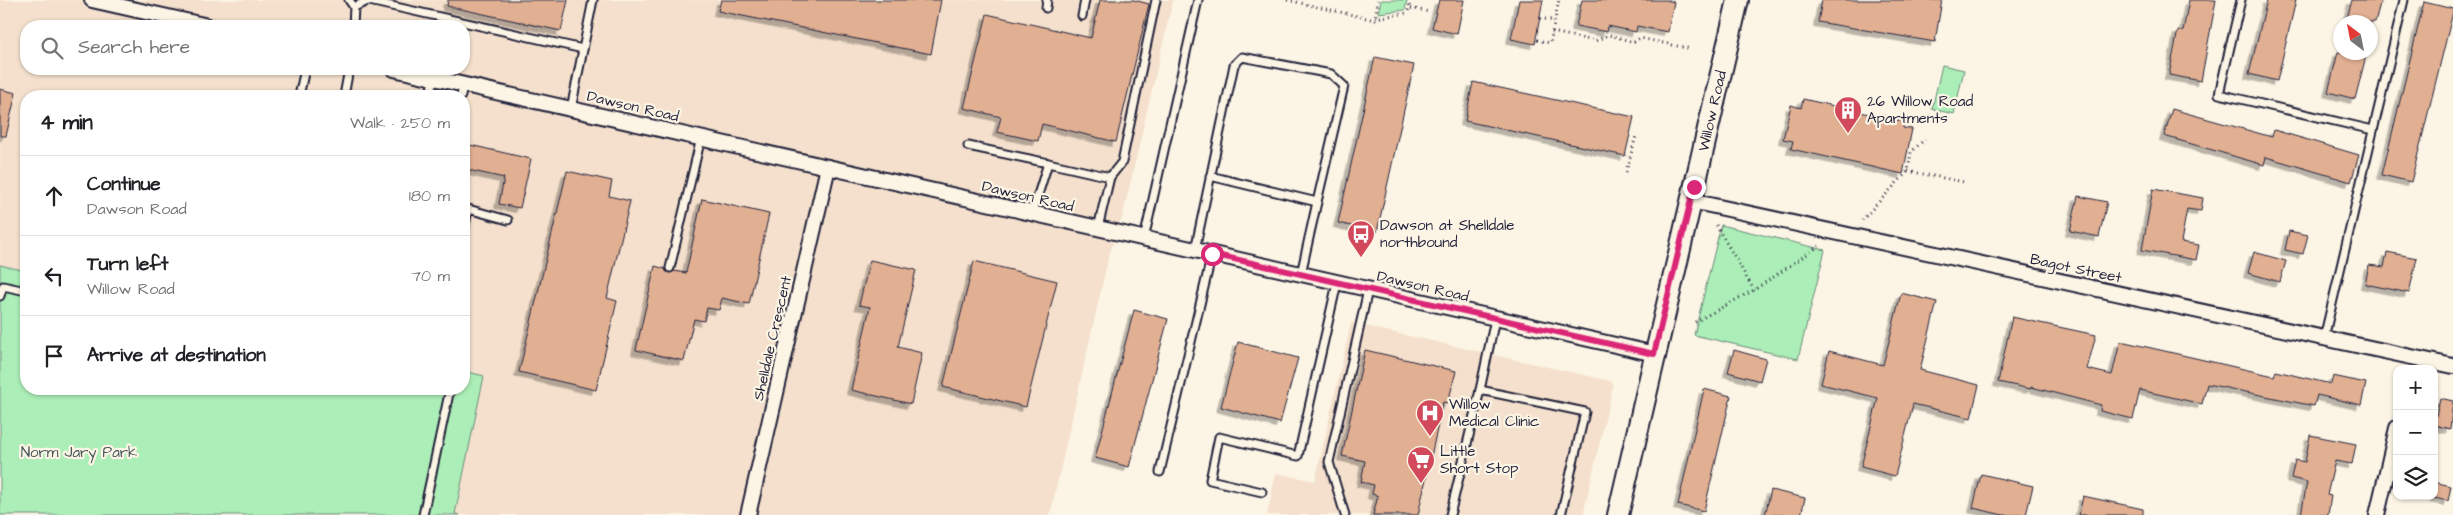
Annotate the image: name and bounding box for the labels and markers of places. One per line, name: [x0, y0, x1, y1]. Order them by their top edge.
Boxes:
place label: 26 Willow Road Apartments: [1867, 91, 1973, 129]
building icon: 26 Willow Road Apartments: [1833, 95, 1863, 134]
place label: Dawson at Shelldale northbound: [1380, 215, 1514, 253]
bus stop icon: Dawson at Shelldale northbound: [1346, 219, 1376, 258]
place label: Willow Medical Clinic: [1449, 394, 1540, 432]
hospital icon: Willow Medical Clinic: [1415, 398, 1445, 437]
place label: Little Short Stop: [1440, 441, 1518, 479]
supermarket icon: Little Short Stop: [1406, 445, 1436, 484]

